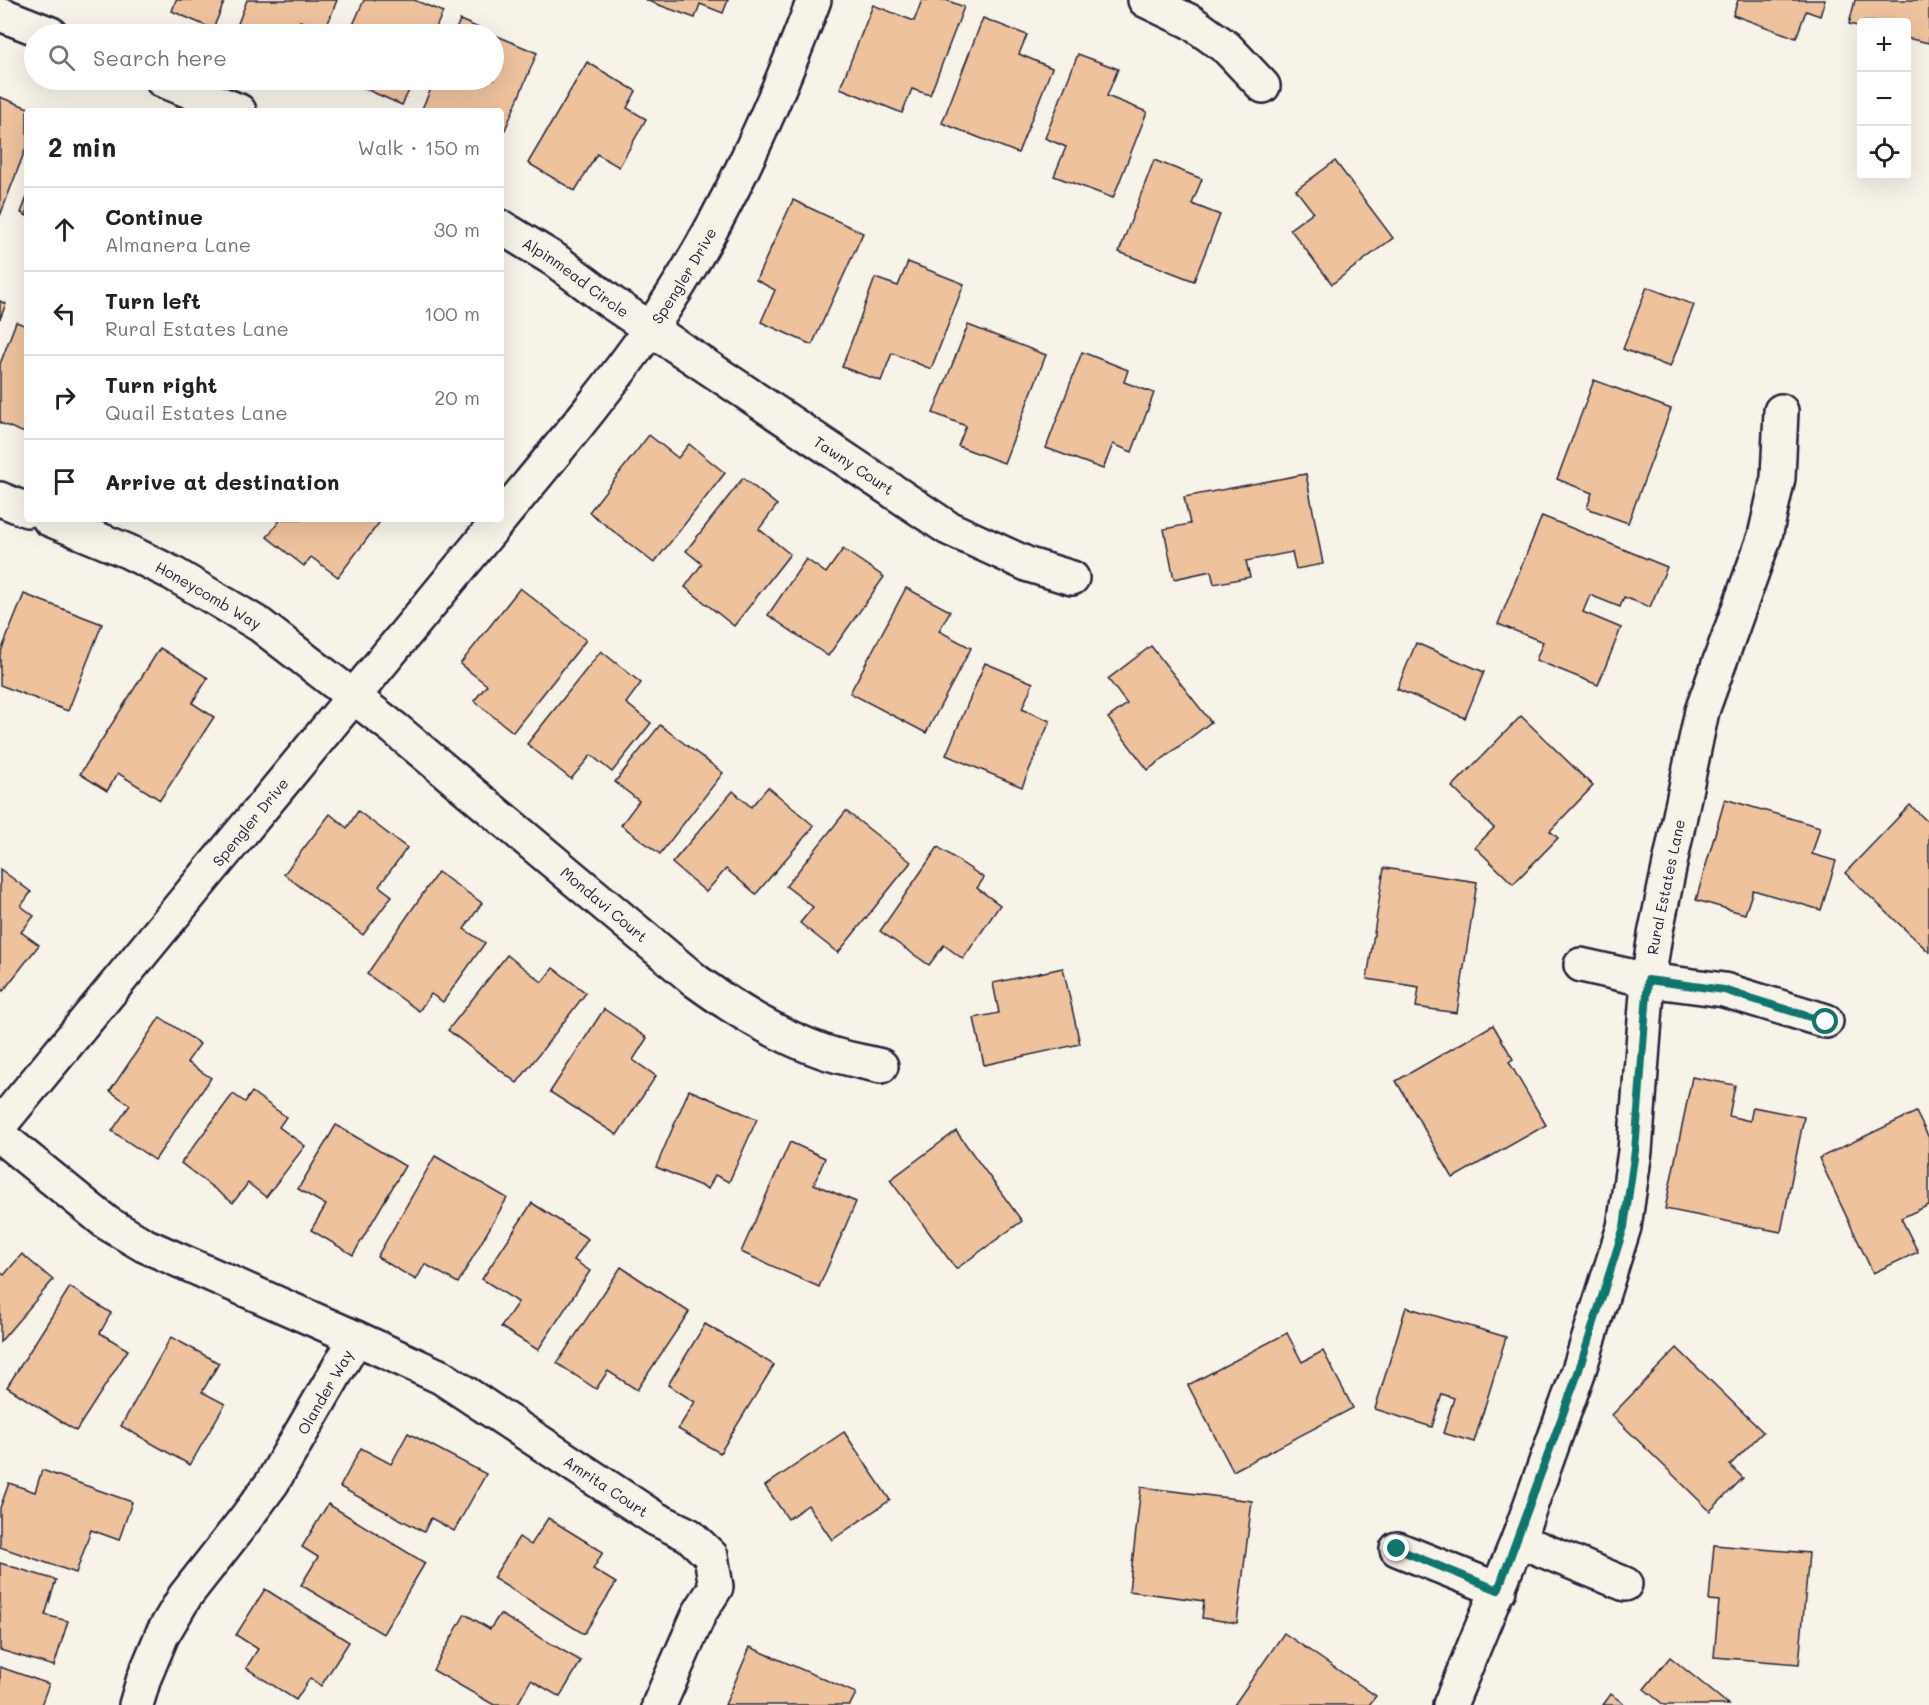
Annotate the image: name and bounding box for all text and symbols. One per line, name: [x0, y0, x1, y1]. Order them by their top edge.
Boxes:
map controls: [1857, 18, 1911, 180]
button: +: [1857, 18, 1911, 72]
search box: [24, 24, 504, 90]
icon: search: [45, 41, 78, 74]
text: Search here: [93, 43, 227, 72]
button: −: [1857, 72, 1911, 126]
button: locate: [1857, 126, 1911, 180]
text: 2 min: [48, 130, 116, 164]
text: Walk · 150 m: [358, 134, 480, 160]
text: Continue: [105, 202, 203, 231]
icon: ahead: [48, 213, 81, 246]
text: 30 m: [434, 216, 480, 242]
street label: Spengler Drive: [647, 224, 720, 327]
text: Almanera Lane: [105, 231, 251, 257]
street label: Alpinmead Circle: [519, 233, 633, 322]
text: Turn left: [105, 286, 201, 315]
icon: left: [48, 297, 81, 330]
text: 100 m: [424, 300, 480, 326]
text: Rural Estates Lane: [105, 315, 289, 341]
text: Turn right: [105, 370, 217, 399]
icon: right: [48, 381, 81, 414]
text: 20 m: [434, 384, 480, 410]
text: Quail Estates Lane: [105, 399, 288, 425]
street label: Tawny Court: [810, 431, 898, 499]
icon: arrive: [48, 465, 81, 498]
text: Arrive at destination: [105, 467, 340, 496]
street label: Honeycomb Way: [152, 556, 265, 634]
street label: Spengler Drive: [208, 773, 293, 870]
street label: Rural Estates Lane: [1642, 817, 1689, 956]
street label: Mondavi Court: [557, 862, 652, 946]
route start: [1812, 1008, 1838, 1034]
street label: Olander Way: [292, 1346, 357, 1438]
street label: Amrita Court: [560, 1451, 652, 1521]
route end: [1383, 1535, 1409, 1561]

